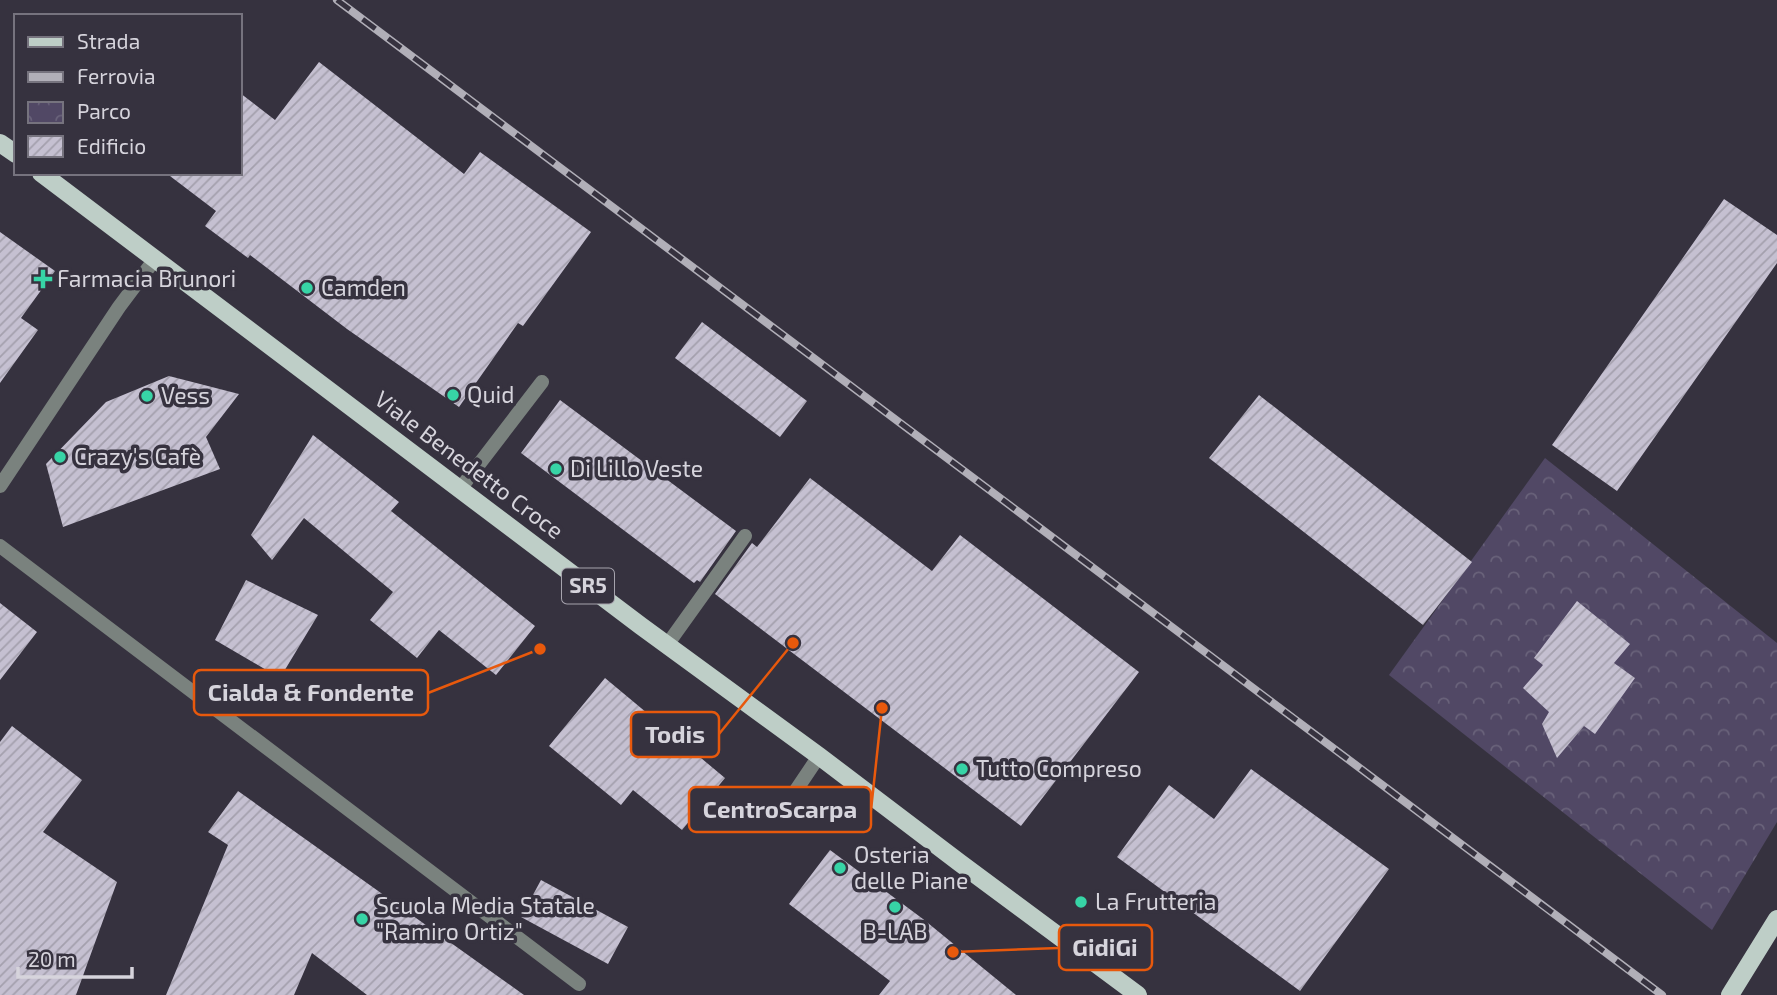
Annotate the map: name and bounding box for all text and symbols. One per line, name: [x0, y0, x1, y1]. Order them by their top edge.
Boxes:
legend: [14, 14, 242, 175]
text: Strada: [77, 28, 140, 53]
text: Ferrovia: [77, 63, 156, 88]
text: Parco: [77, 98, 131, 123]
text: Edificio: [77, 133, 146, 158]
place label: Farmacia Brunori: [57, 264, 236, 292]
marker: Farmacia Brunori: [35, 271, 51, 287]
place label: Camden: [321, 273, 406, 301]
marker: Camden: [299, 280, 315, 296]
place label: Quid: [467, 380, 514, 408]
place label: Vess: [161, 381, 210, 409]
street label: Viale Benedetto Croce: [370, 384, 569, 544]
marker: Quid: [445, 387, 461, 403]
marker: Vess: [139, 388, 155, 404]
place label: Crazy's Cafè: [74, 442, 201, 470]
marker: Crazy's Cafè: [52, 449, 68, 465]
place label: Di Lillo Veste: [570, 454, 703, 482]
marker: Di Lillo Veste: [548, 461, 564, 477]
road number: SR5: [562, 568, 614, 604]
callout: Cialda & Fondente: [194, 670, 428, 715]
text: Cialda & Fondente: [208, 677, 414, 706]
callout: Todis: [631, 712, 719, 757]
text: Todis: [645, 719, 705, 748]
place label: Tutto Compreso: [976, 754, 1142, 782]
marker: Tutto Compreso: [954, 761, 970, 777]
callout: CentroScarpa: [689, 787, 871, 832]
text: CentroScarpa: [703, 794, 857, 823]
place label: Osteria delle Piane: [854, 840, 968, 894]
marker: Osteria delle Piane: [832, 860, 848, 876]
place label: La Frutteria: [1095, 887, 1216, 915]
place label: Scuola Media Statale "Ramiro Ortiz": [376, 891, 595, 945]
marker: La Frutteria: [1073, 894, 1089, 910]
marker: B-LAB: [887, 899, 903, 915]
marker: Scuola Media Statale "Ramiro Ortiz": [354, 911, 370, 927]
place label: B-LAB: [863, 917, 927, 945]
callout: GidiGi: [1059, 925, 1152, 970]
text: GidiGi: [1072, 932, 1138, 961]
scale bar: [18, 936, 131, 980]
text: 20 m: [28, 946, 76, 971]

